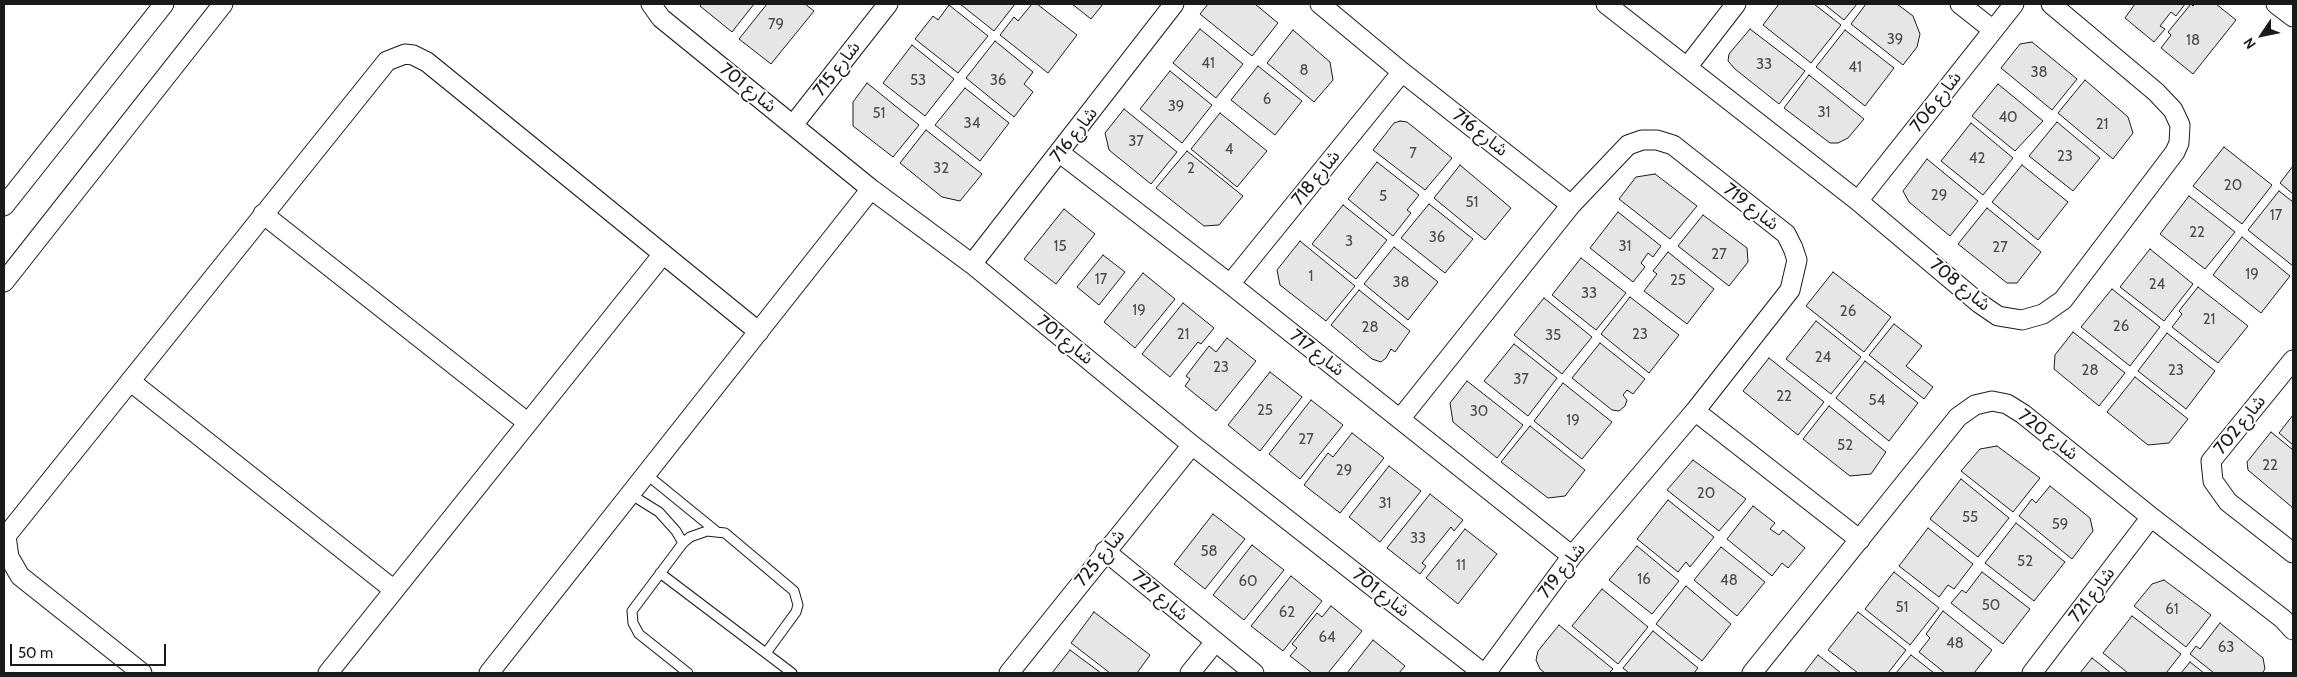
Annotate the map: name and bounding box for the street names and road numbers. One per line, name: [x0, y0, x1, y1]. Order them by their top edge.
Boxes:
street label: شارع 715: [809, 37, 865, 101]
street label: شارع 701: [715, 59, 781, 117]
street label: شارع 706: [1906, 67, 1966, 137]
street label: شارع 716: [1046, 103, 1102, 167]
street label: شارع 716: [1448, 105, 1512, 161]
street label: شارع 718: [1287, 146, 1345, 210]
street label: شارع 719: [1719, 179, 1783, 235]
street label: شارع 708: [1925, 254, 1995, 316]
street label: شارع 701: [1032, 311, 1098, 369]
street label: شارع 717: [1285, 325, 1349, 381]
street label: شارع 702: [2210, 391, 2270, 459]
street label: شارع 720: [2014, 405, 2082, 465]
street label: شارع 725: [1070, 525, 1130, 591]
street label: شارع 719: [1534, 539, 1590, 603]
street label: شارع 721: [2064, 563, 2120, 627]
street label: شارع 701: [1348, 564, 1414, 622]
street label: شارع 727: [1128, 566, 1192, 626]

